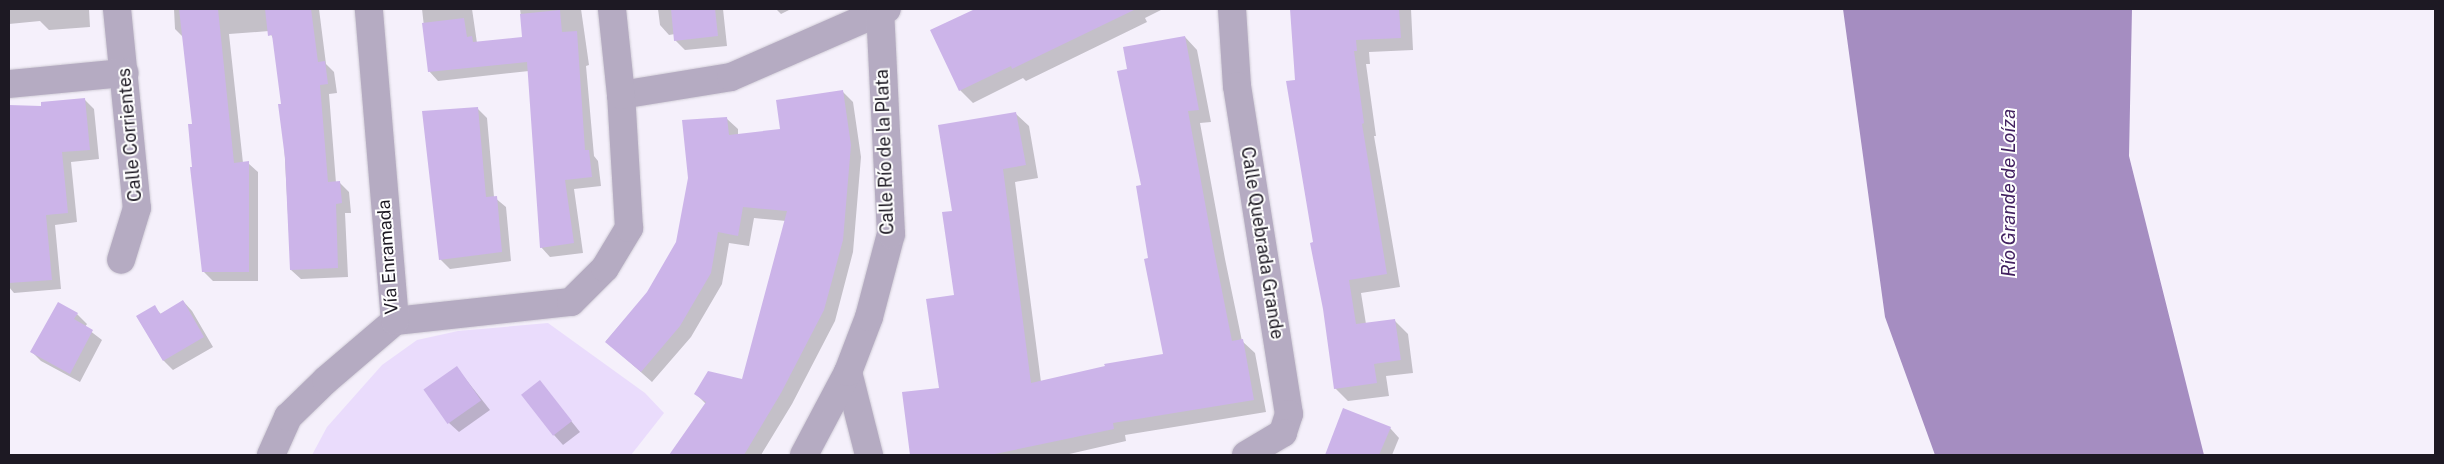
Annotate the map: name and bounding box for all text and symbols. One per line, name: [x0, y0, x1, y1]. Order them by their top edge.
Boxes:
street label: Calle Corrientes: [113, 67, 147, 203]
street label: Calle Río de la Plata: [871, 69, 899, 235]
water label: Río Grande de Loíza: [1998, 109, 2020, 277]
street label: Calle Quebrada Grande: [1236, 145, 1288, 341]
street label: Vía Enramada: [373, 199, 403, 315]

